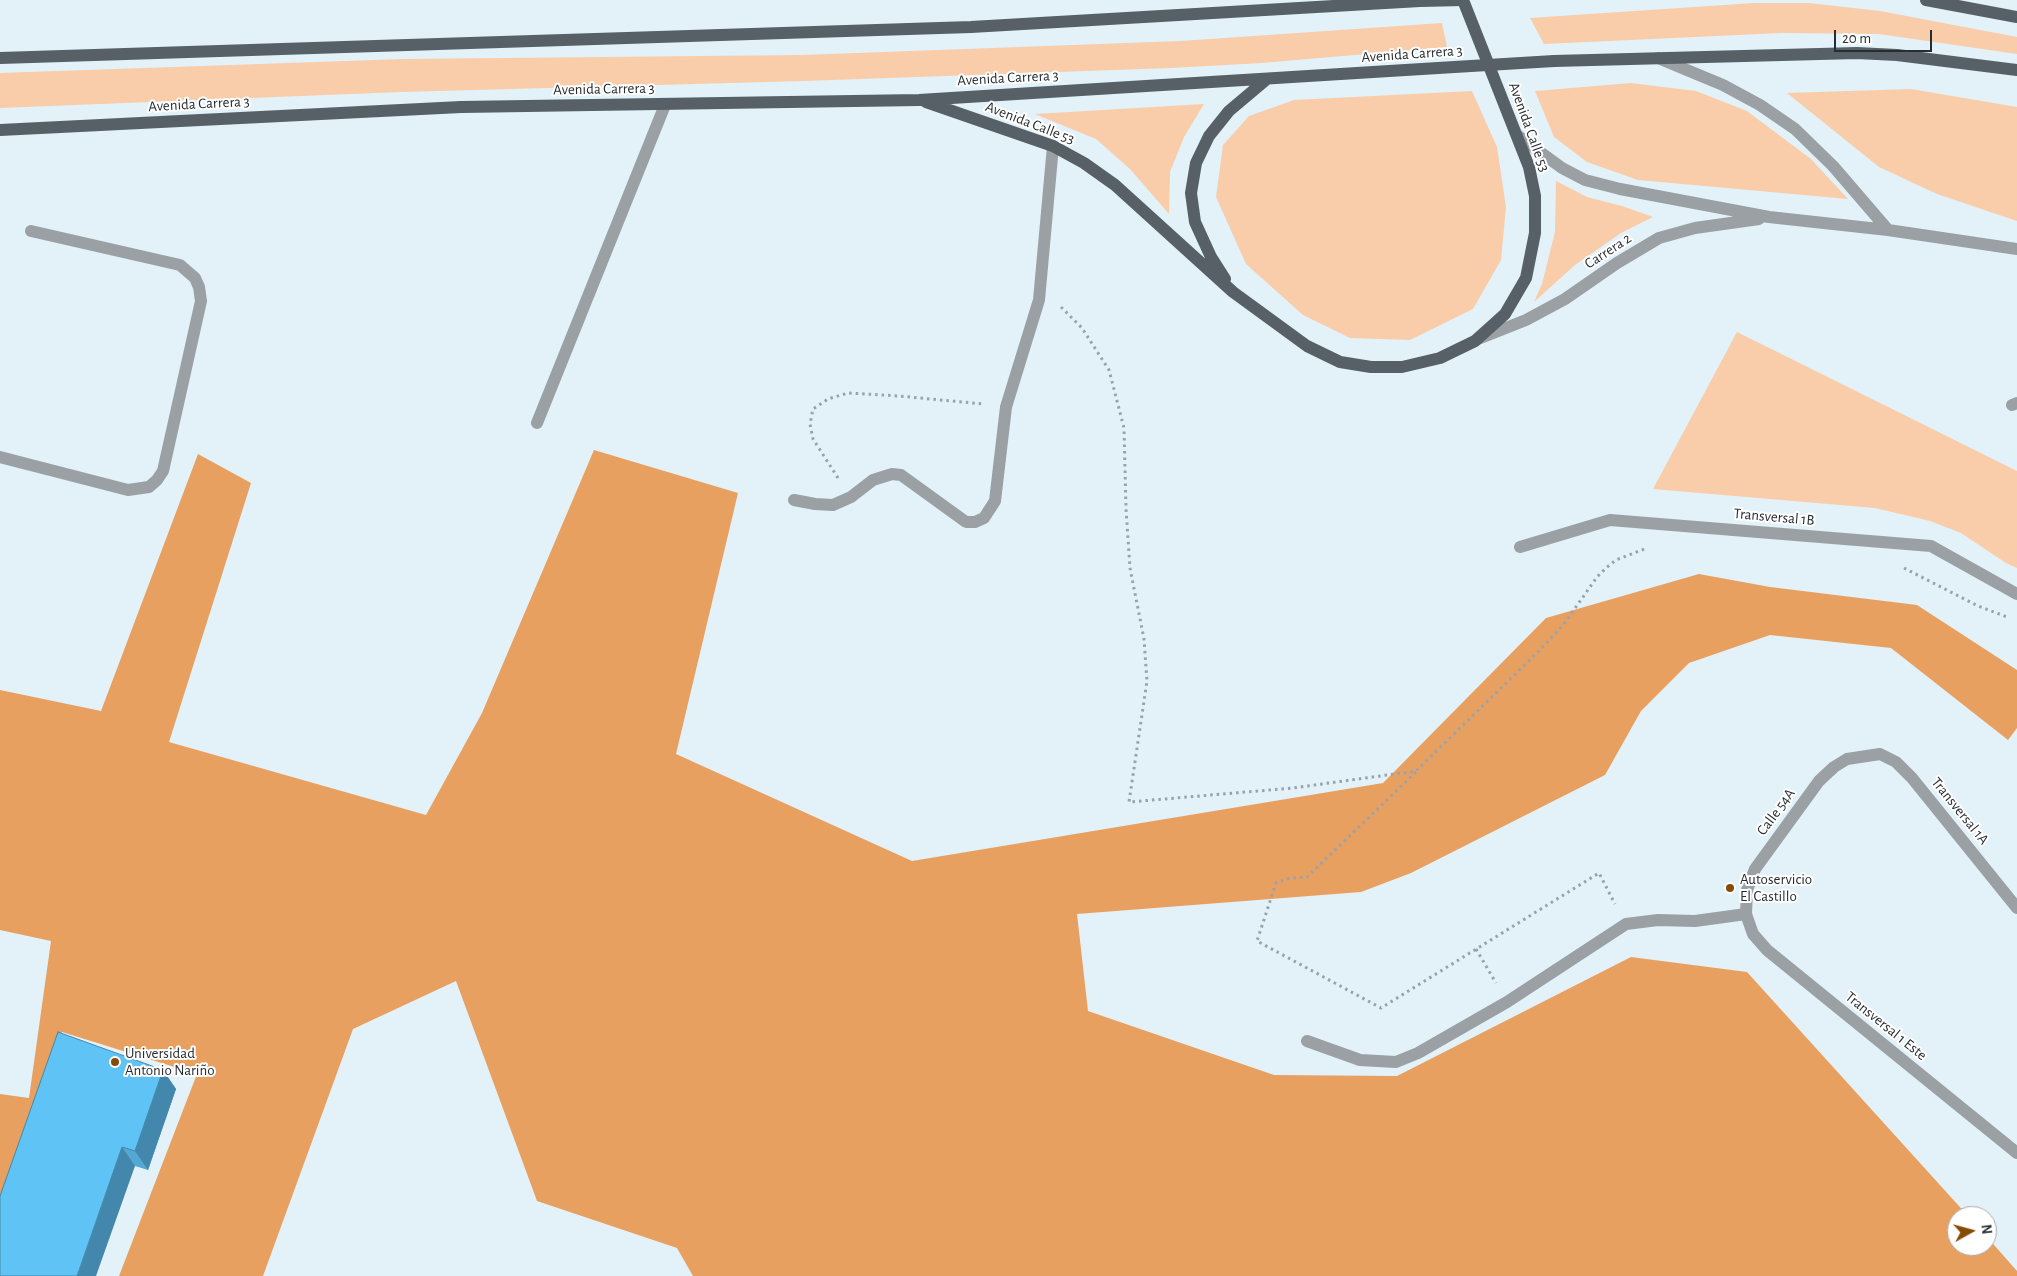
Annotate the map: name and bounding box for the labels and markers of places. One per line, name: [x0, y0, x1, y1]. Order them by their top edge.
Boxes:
place label: Autoservicio El Castillo: [1740, 870, 1812, 905]
marker: Autoservicio El Castillo: [1724, 882, 1736, 894]
place label: Universidad Antonio Nariño: [125, 1044, 215, 1079]
marker: Universidad Antonio Nariño: [109, 1056, 121, 1068]

